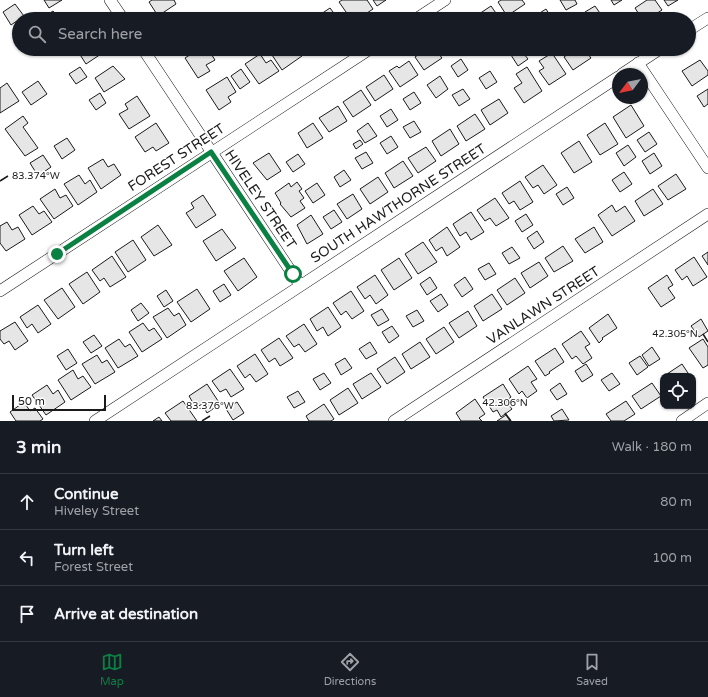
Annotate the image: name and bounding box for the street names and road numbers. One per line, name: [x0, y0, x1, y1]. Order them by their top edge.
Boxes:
street label: FOREST STREET: [125, 120, 228, 195]
street label: SOUTH HAWTHORNE STREET: [307, 140, 490, 267]
street label: HIVELEY STREET: [221, 147, 300, 252]
street label: VANLAWN STREET: [484, 262, 603, 348]

